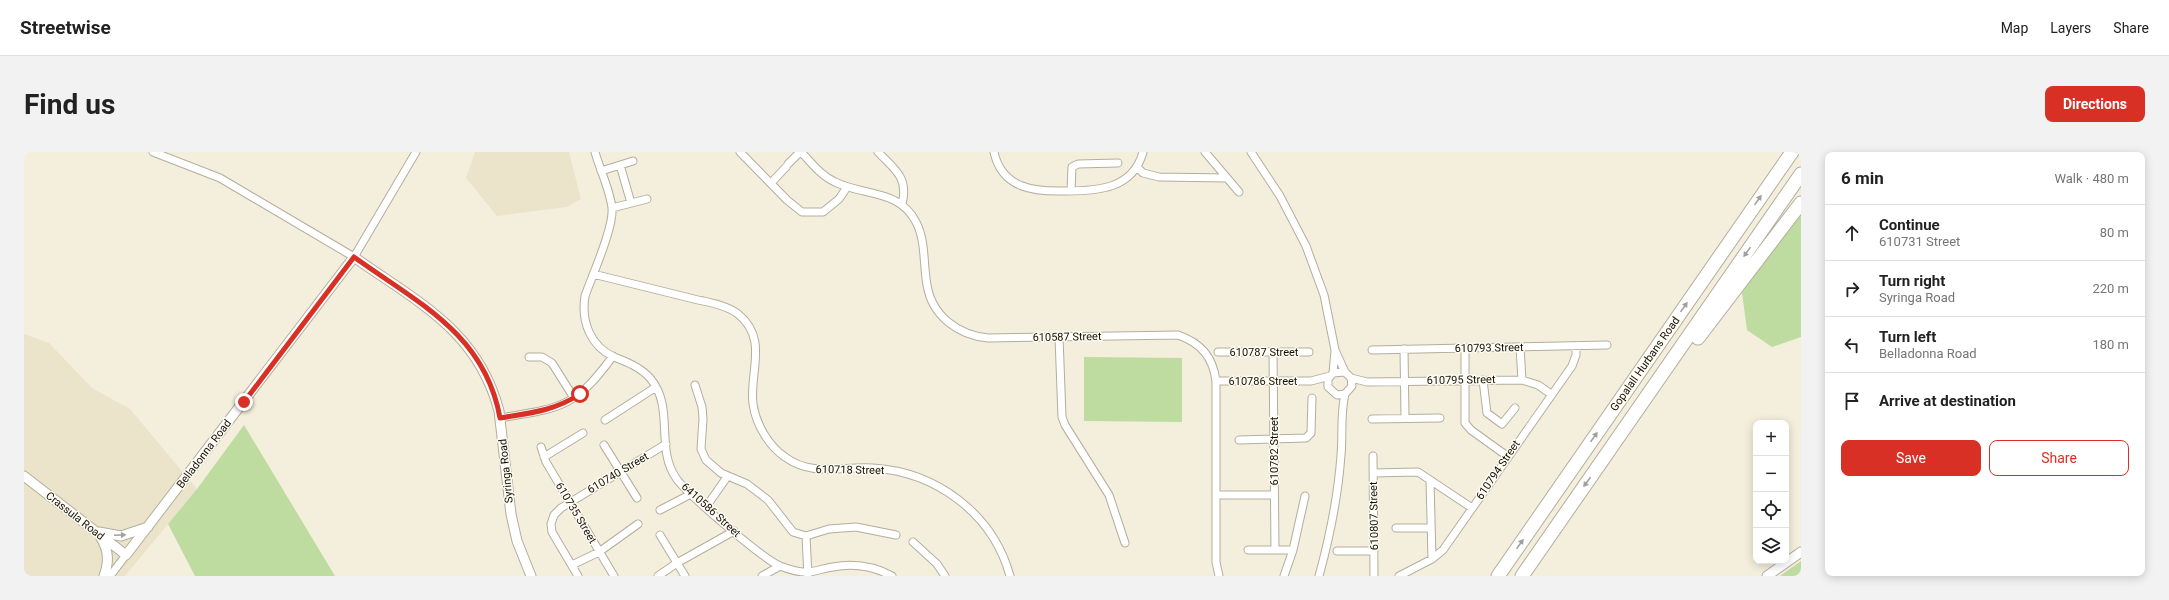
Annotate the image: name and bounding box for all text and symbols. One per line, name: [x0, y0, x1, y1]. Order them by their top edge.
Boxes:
text: Streetwise: [20, 16, 111, 39]
text: Map: [2001, 20, 2028, 36]
text: Layers: [2050, 20, 2091, 36]
text: Share: [2113, 20, 2149, 36]
button: Directions: [2045, 86, 2145, 122]
text: Find us: [24, 88, 115, 121]
text: 6 min: [1841, 168, 1884, 188]
text: Walk · 480 m: [2054, 171, 2129, 186]
one-way arrow: [1754, 195, 1762, 206]
text: Continue: [1879, 216, 1940, 234]
icon: ahead: [1841, 222, 1863, 244]
text: 80 m: [2100, 225, 2129, 240]
text: 610731 Street: [1879, 234, 1960, 249]
one-way arrow: [1743, 246, 1751, 257]
text: Turn right: [1879, 272, 1945, 290]
icon: right: [1841, 278, 1863, 300]
text: 220 m: [2092, 281, 2129, 296]
text: Syringa Road: [1879, 290, 1955, 305]
one-way arrow: [1680, 302, 1688, 312]
street label: Gopalall Hurbans Road: [1608, 314, 1682, 414]
text: Turn left: [1879, 328, 1936, 346]
street label: 610587 Street: [1032, 330, 1102, 344]
icon: left: [1841, 334, 1863, 356]
text: 180 m: [2092, 337, 2129, 352]
street label: 610793 Street: [1454, 341, 1524, 355]
street label: 610787 Street: [1230, 346, 1299, 359]
text: Belladonna Road: [1879, 346, 1977, 361]
street label: 610795 Street: [1426, 373, 1496, 387]
street label: 610786 Street: [1229, 375, 1298, 388]
route start: [571, 385, 589, 403]
icon: arrive: [1841, 390, 1863, 412]
text: Arrive at destination: [1879, 392, 2016, 410]
route end: [235, 393, 253, 411]
street label: 610782 Street: [1268, 416, 1281, 485]
street label: Belladonna Road: [174, 417, 234, 491]
map controls: [1753, 420, 1789, 564]
button: +: [1753, 420, 1789, 456]
one-way arrow: [1590, 432, 1598, 442]
street label: 610794 Street: [1473, 437, 1523, 502]
street label: Syringa Road: [496, 438, 516, 504]
button: Save: [1841, 440, 1981, 476]
button: Share: [1989, 440, 2129, 476]
street label: 610740 Street: [585, 449, 651, 496]
button: −: [1753, 456, 1789, 492]
street label: 610718 Street: [815, 463, 885, 477]
one-way arrow: [1583, 477, 1591, 488]
street label: 610735 Street: [553, 480, 600, 546]
street label: 6410586 Street: [679, 480, 744, 540]
street label: 610807 Street: [1367, 481, 1381, 551]
street label: Crassula Road: [43, 489, 107, 543]
button: locate: [1753, 492, 1789, 528]
button: layers: [1753, 528, 1789, 564]
one-way arrow: [114, 531, 126, 538]
one-way arrow: [1516, 539, 1524, 549]

